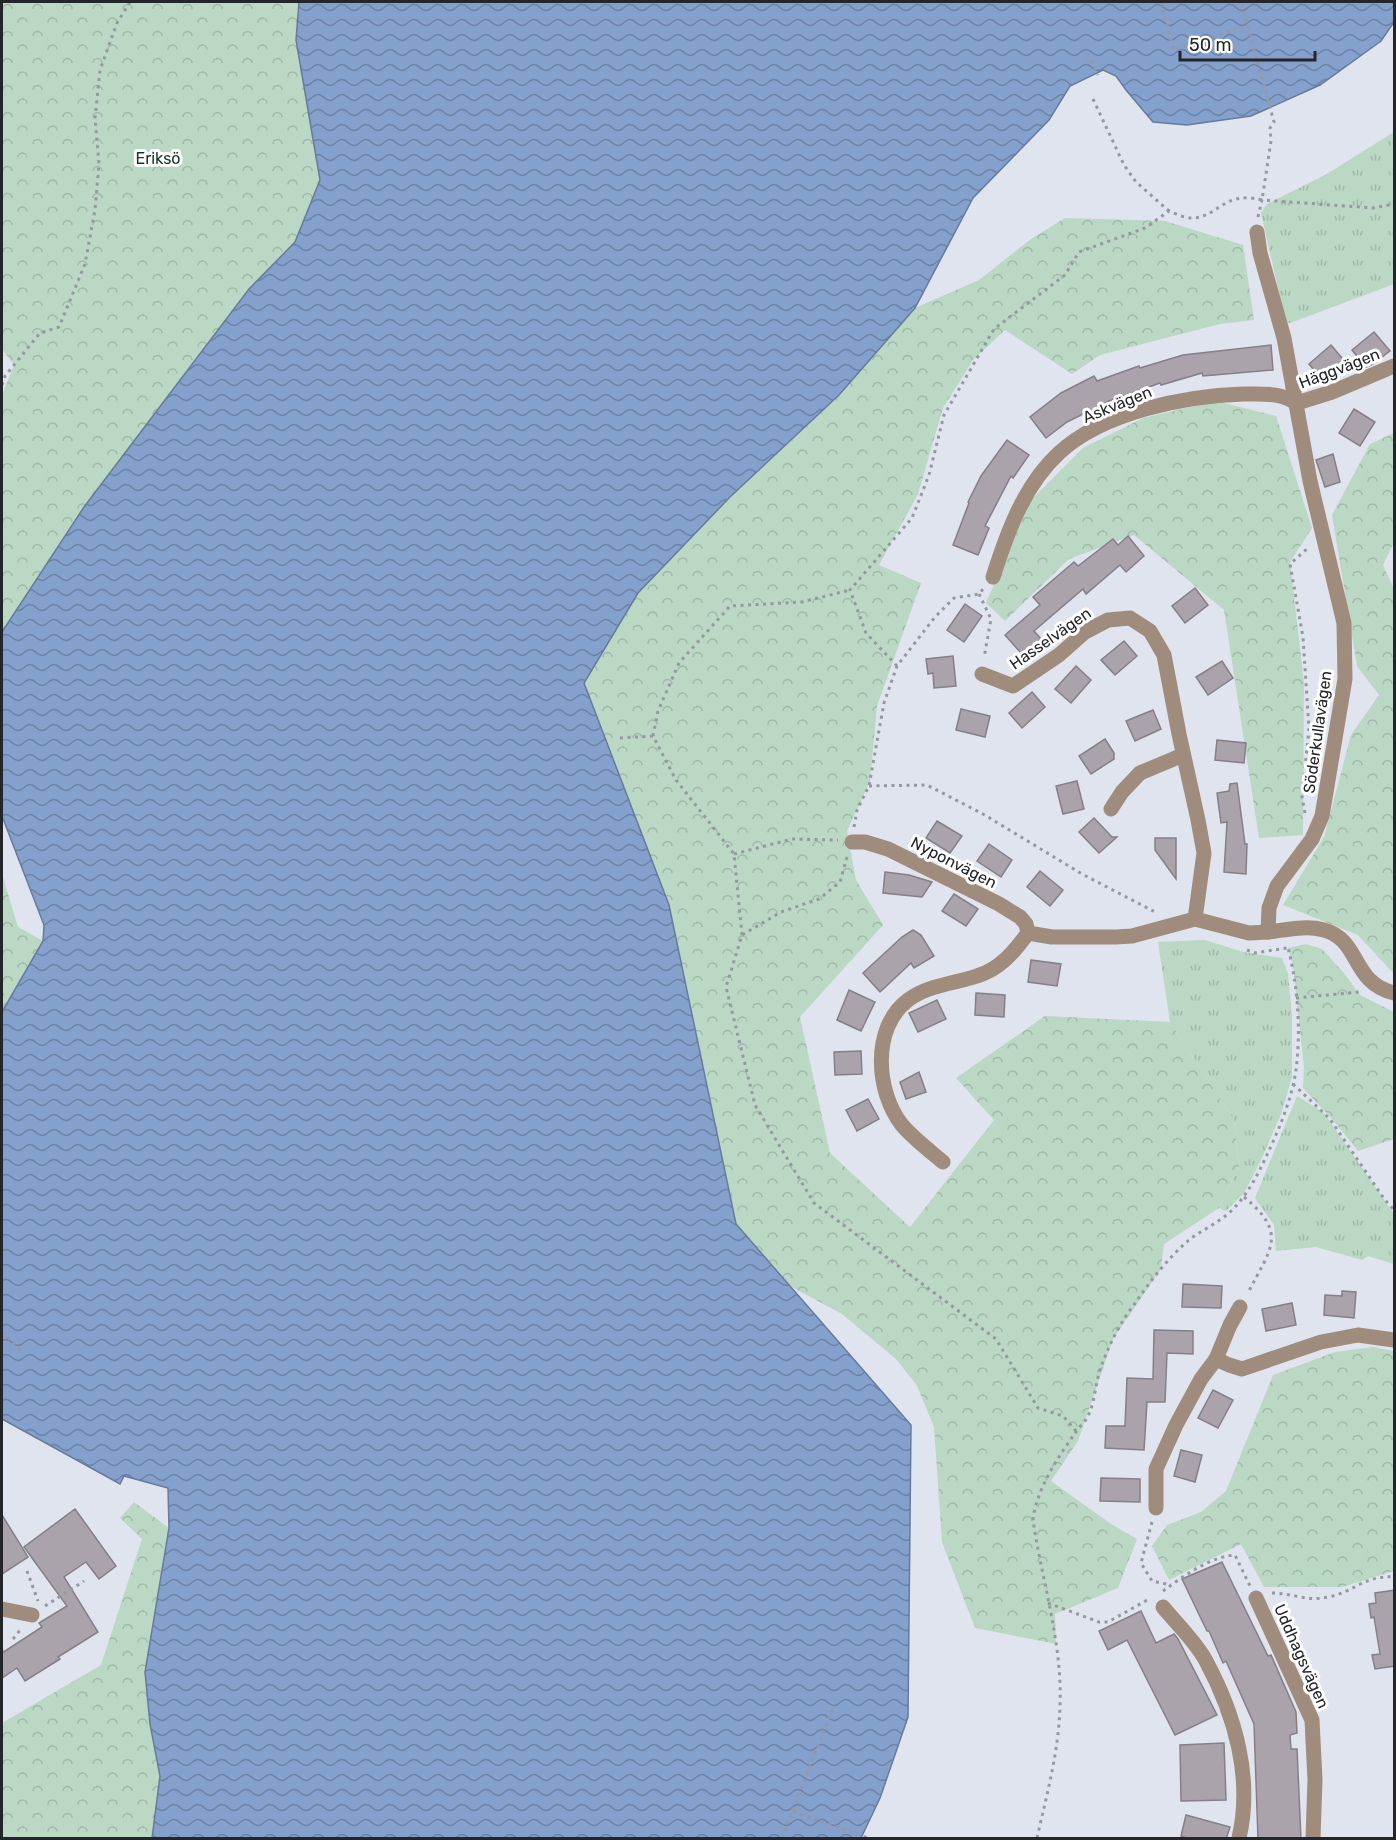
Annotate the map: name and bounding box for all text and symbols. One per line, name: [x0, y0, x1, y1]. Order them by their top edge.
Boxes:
scale bar: [1180, 24, 1315, 62]
text: 50 m: [1189, 34, 1232, 56]
park label: Eriksö: [135, 149, 181, 168]
street label: Häggvägen: [1296, 344, 1382, 393]
street label: Askvägen: [1080, 382, 1154, 427]
street label: Hasselvägen: [1006, 603, 1095, 673]
street label: Söderkullavägen: [1299, 670, 1336, 795]
street label: Nyponvägen: [908, 833, 1000, 892]
street label: Uddhagsvägen: [1270, 1601, 1333, 1711]

